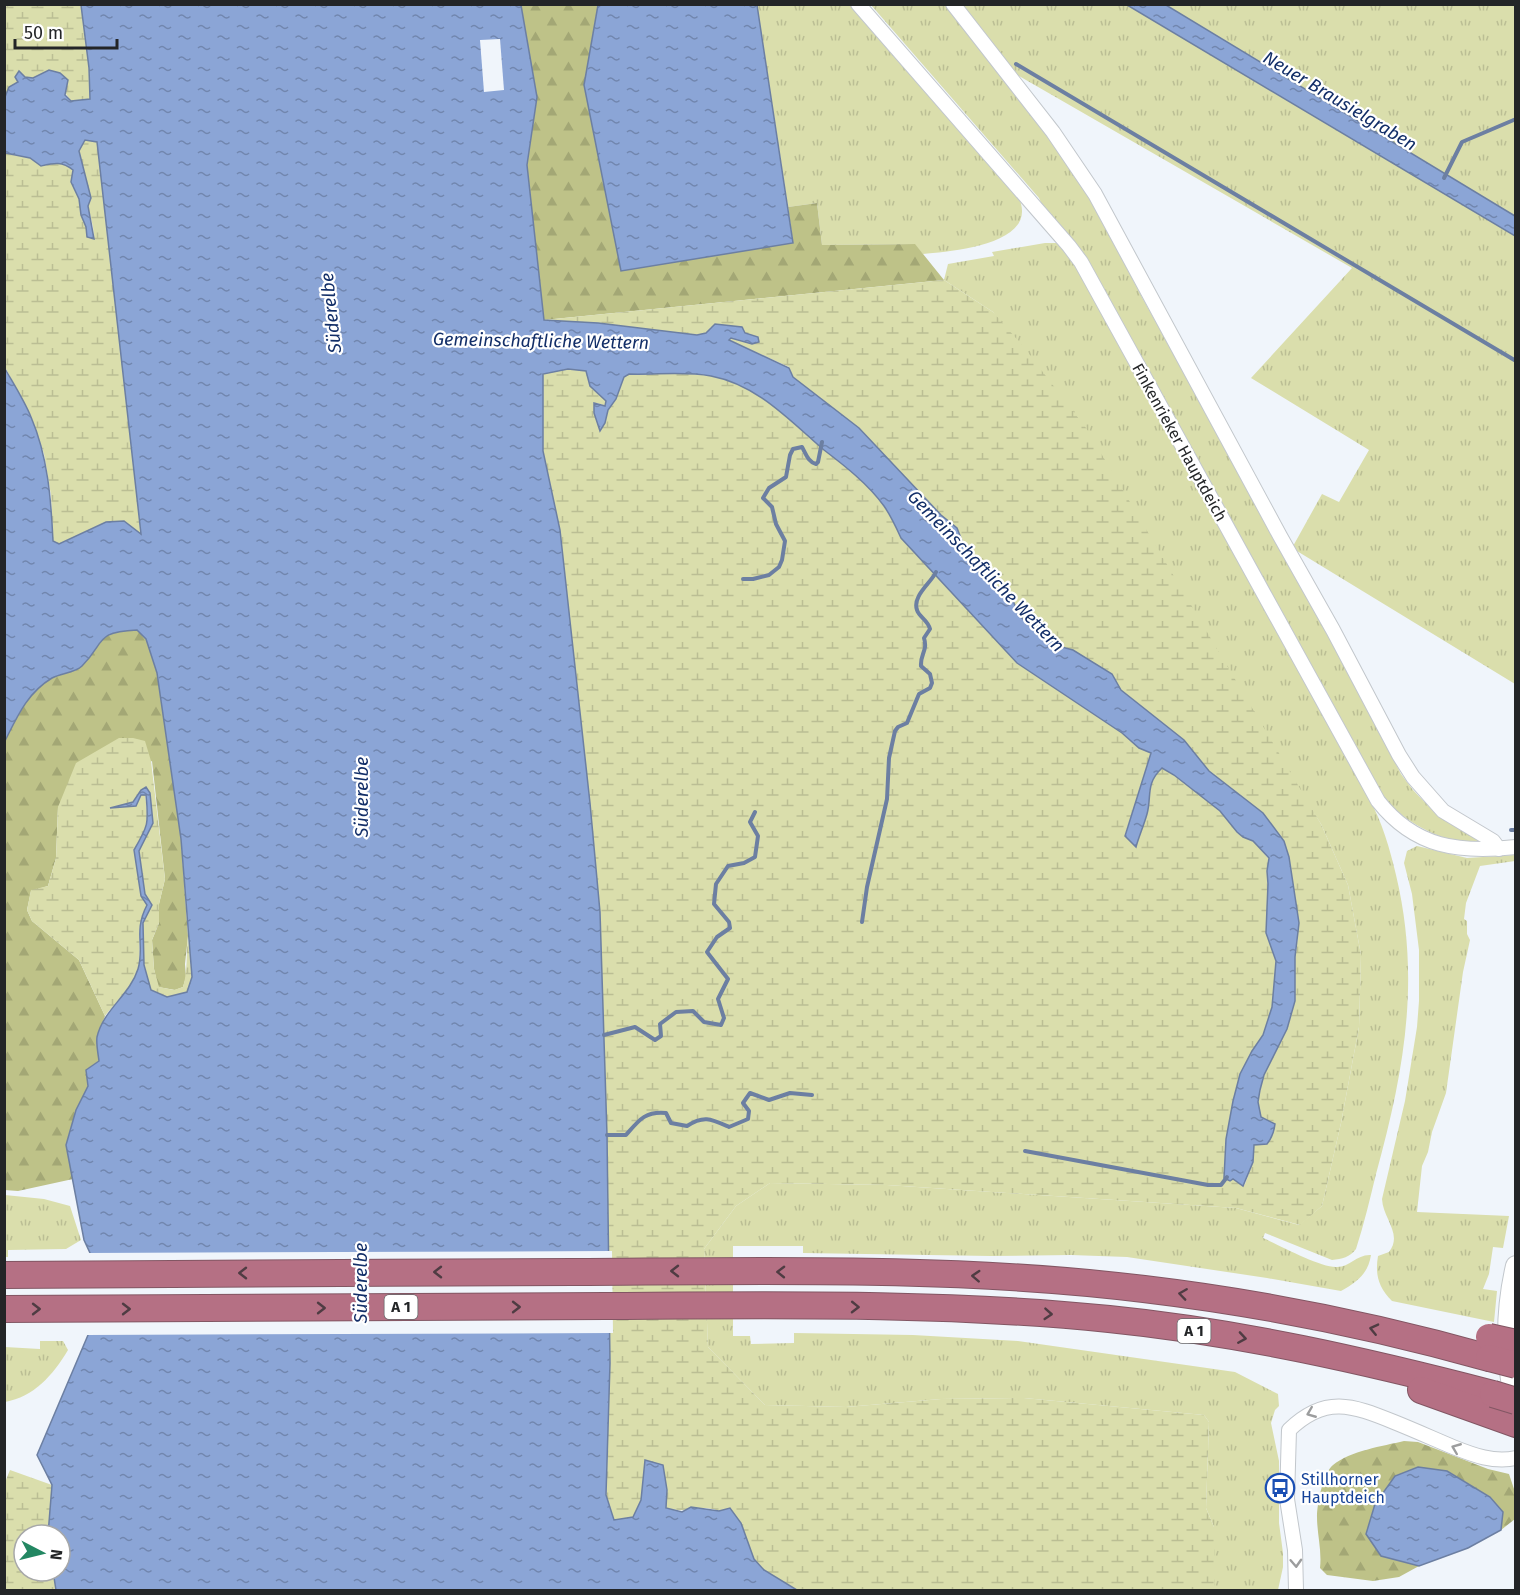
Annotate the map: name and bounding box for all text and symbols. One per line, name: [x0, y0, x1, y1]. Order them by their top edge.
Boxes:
scale bar: [15, 12, 117, 50]
text: 50 m: [24, 22, 63, 44]
water label: Neuer Brausielgraben: [1259, 46, 1421, 156]
water label: Süderelbe: [316, 272, 346, 355]
water label: Gemeinschaftliche Wettern: [433, 328, 649, 354]
street label: Finkenrieker Hauptdeich: [1128, 360, 1231, 525]
water label: Gemeinschaftliche Wettern: [903, 486, 1069, 656]
water label: Süderelbe: [351, 757, 373, 838]
water label: Süderelbe: [350, 1243, 372, 1324]
one-way arrow: [670, 1265, 679, 1277]
one-way arrow: [776, 1265, 785, 1278]
one-way arrow: [433, 1266, 442, 1278]
one-way arrow: [238, 1267, 247, 1279]
one-way arrow: [971, 1270, 980, 1283]
one-way arrow: [1178, 1289, 1187, 1301]
road number: A 1: [384, 1295, 418, 1319]
one-way arrow: [512, 1301, 521, 1313]
one-way arrow: [851, 1301, 860, 1313]
one-way arrow: [317, 1302, 326, 1314]
one-way arrow: [32, 1303, 41, 1315]
one-way arrow: [122, 1303, 131, 1315]
one-way arrow: [1044, 1307, 1053, 1320]
road number: A 1: [1178, 1319, 1210, 1343]
one-way arrow: [1370, 1323, 1380, 1336]
one-way arrow: [1236, 1331, 1246, 1344]
one-way arrow: [1307, 1406, 1318, 1418]
one-way arrow: [1452, 1443, 1463, 1455]
place label: Stillhorner Hauptdeich: [1301, 1470, 1385, 1507]
bus stop icon: Stillhorner Hauptdeich: [1264, 1472, 1296, 1504]
north arrow: [12, 1523, 72, 1583]
text: N: [46, 1548, 66, 1561]
one-way arrow: [1289, 1559, 1302, 1568]

